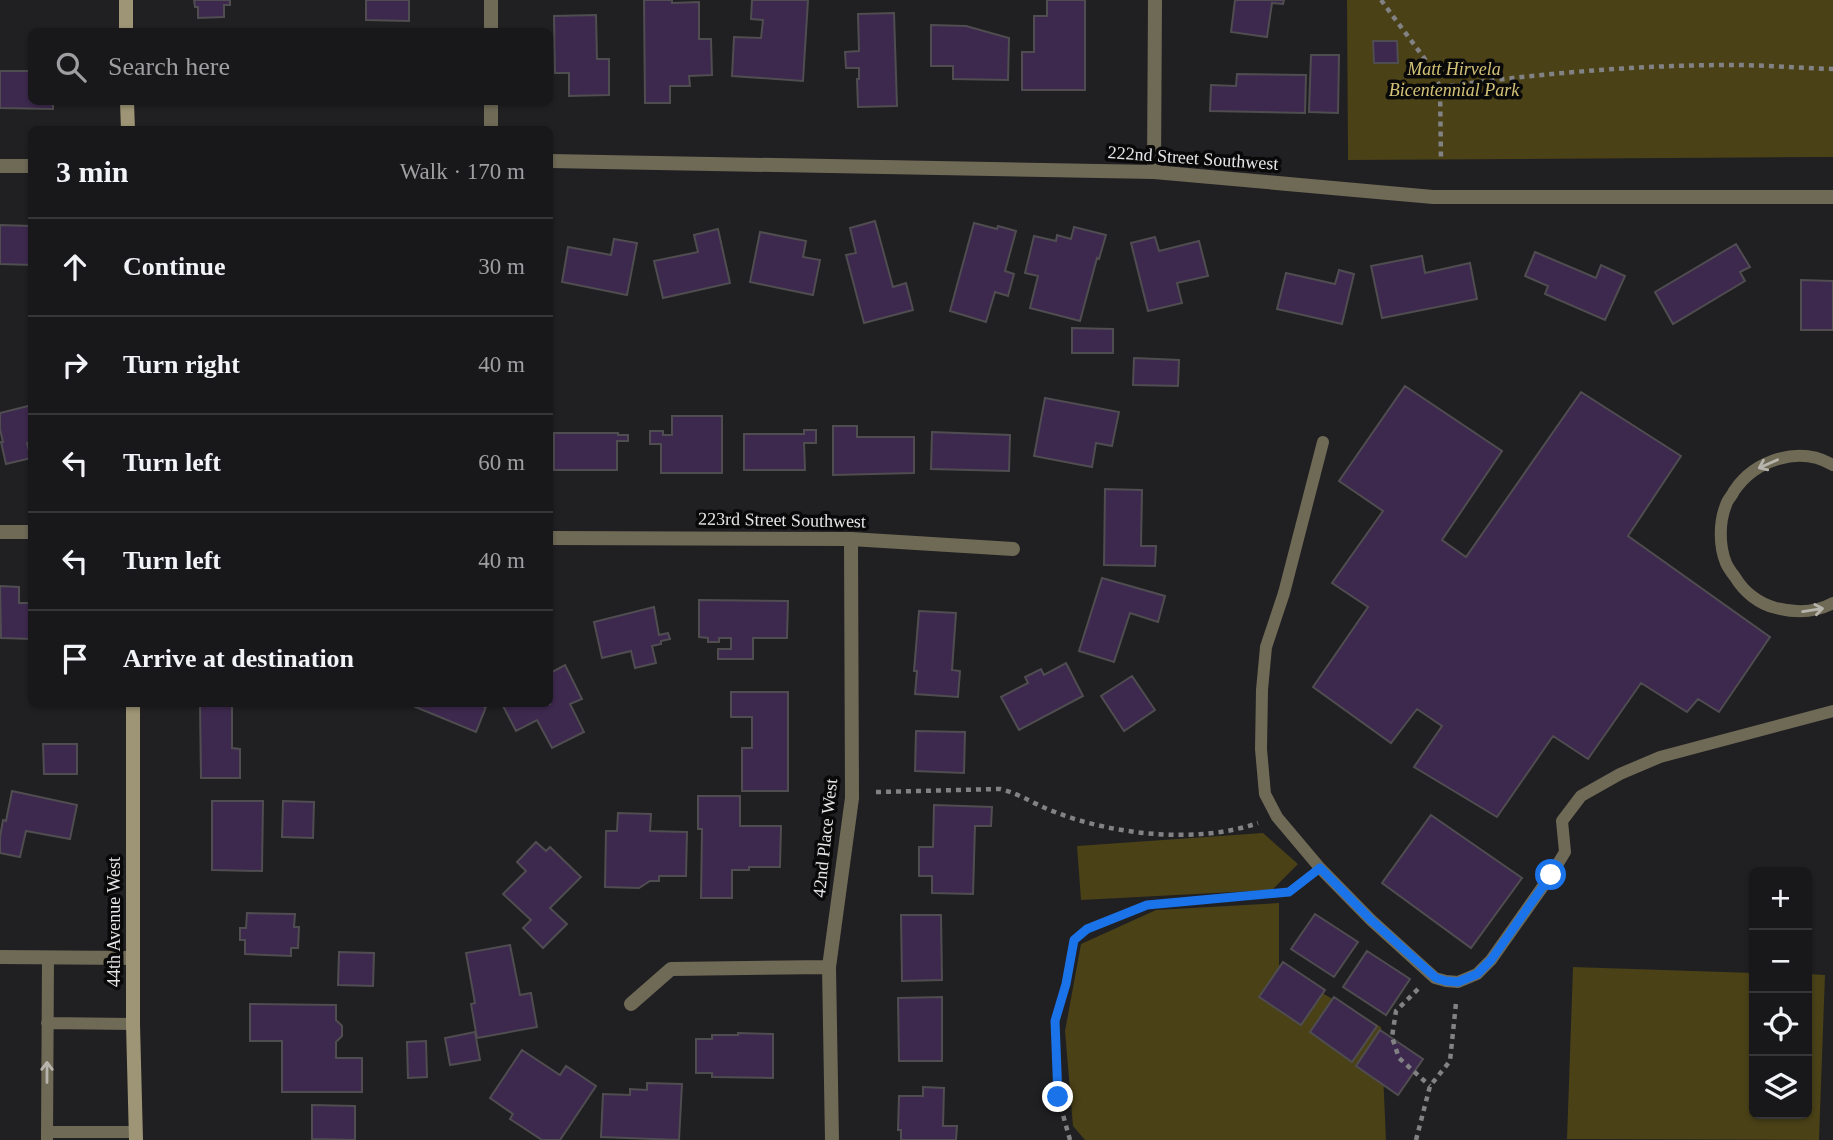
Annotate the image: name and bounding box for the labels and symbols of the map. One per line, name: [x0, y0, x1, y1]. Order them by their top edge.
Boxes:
park label: Matt Hirvela Bicentennial Park: [1389, 59, 1520, 100]
street label: 222nd Street Southwest: [1107, 142, 1279, 174]
one-way arrow: [1758, 458, 1779, 471]
street label: 223rd Street Southwest: [698, 509, 866, 531]
one-way arrow: [1801, 603, 1824, 616]
street label: 42nd Place West: [809, 778, 841, 898]
street label: 44th Avenue West: [104, 857, 124, 987]
route start: [1535, 859, 1566, 890]
one-way arrow: [41, 1061, 54, 1084]
route end: [1042, 1081, 1073, 1112]

